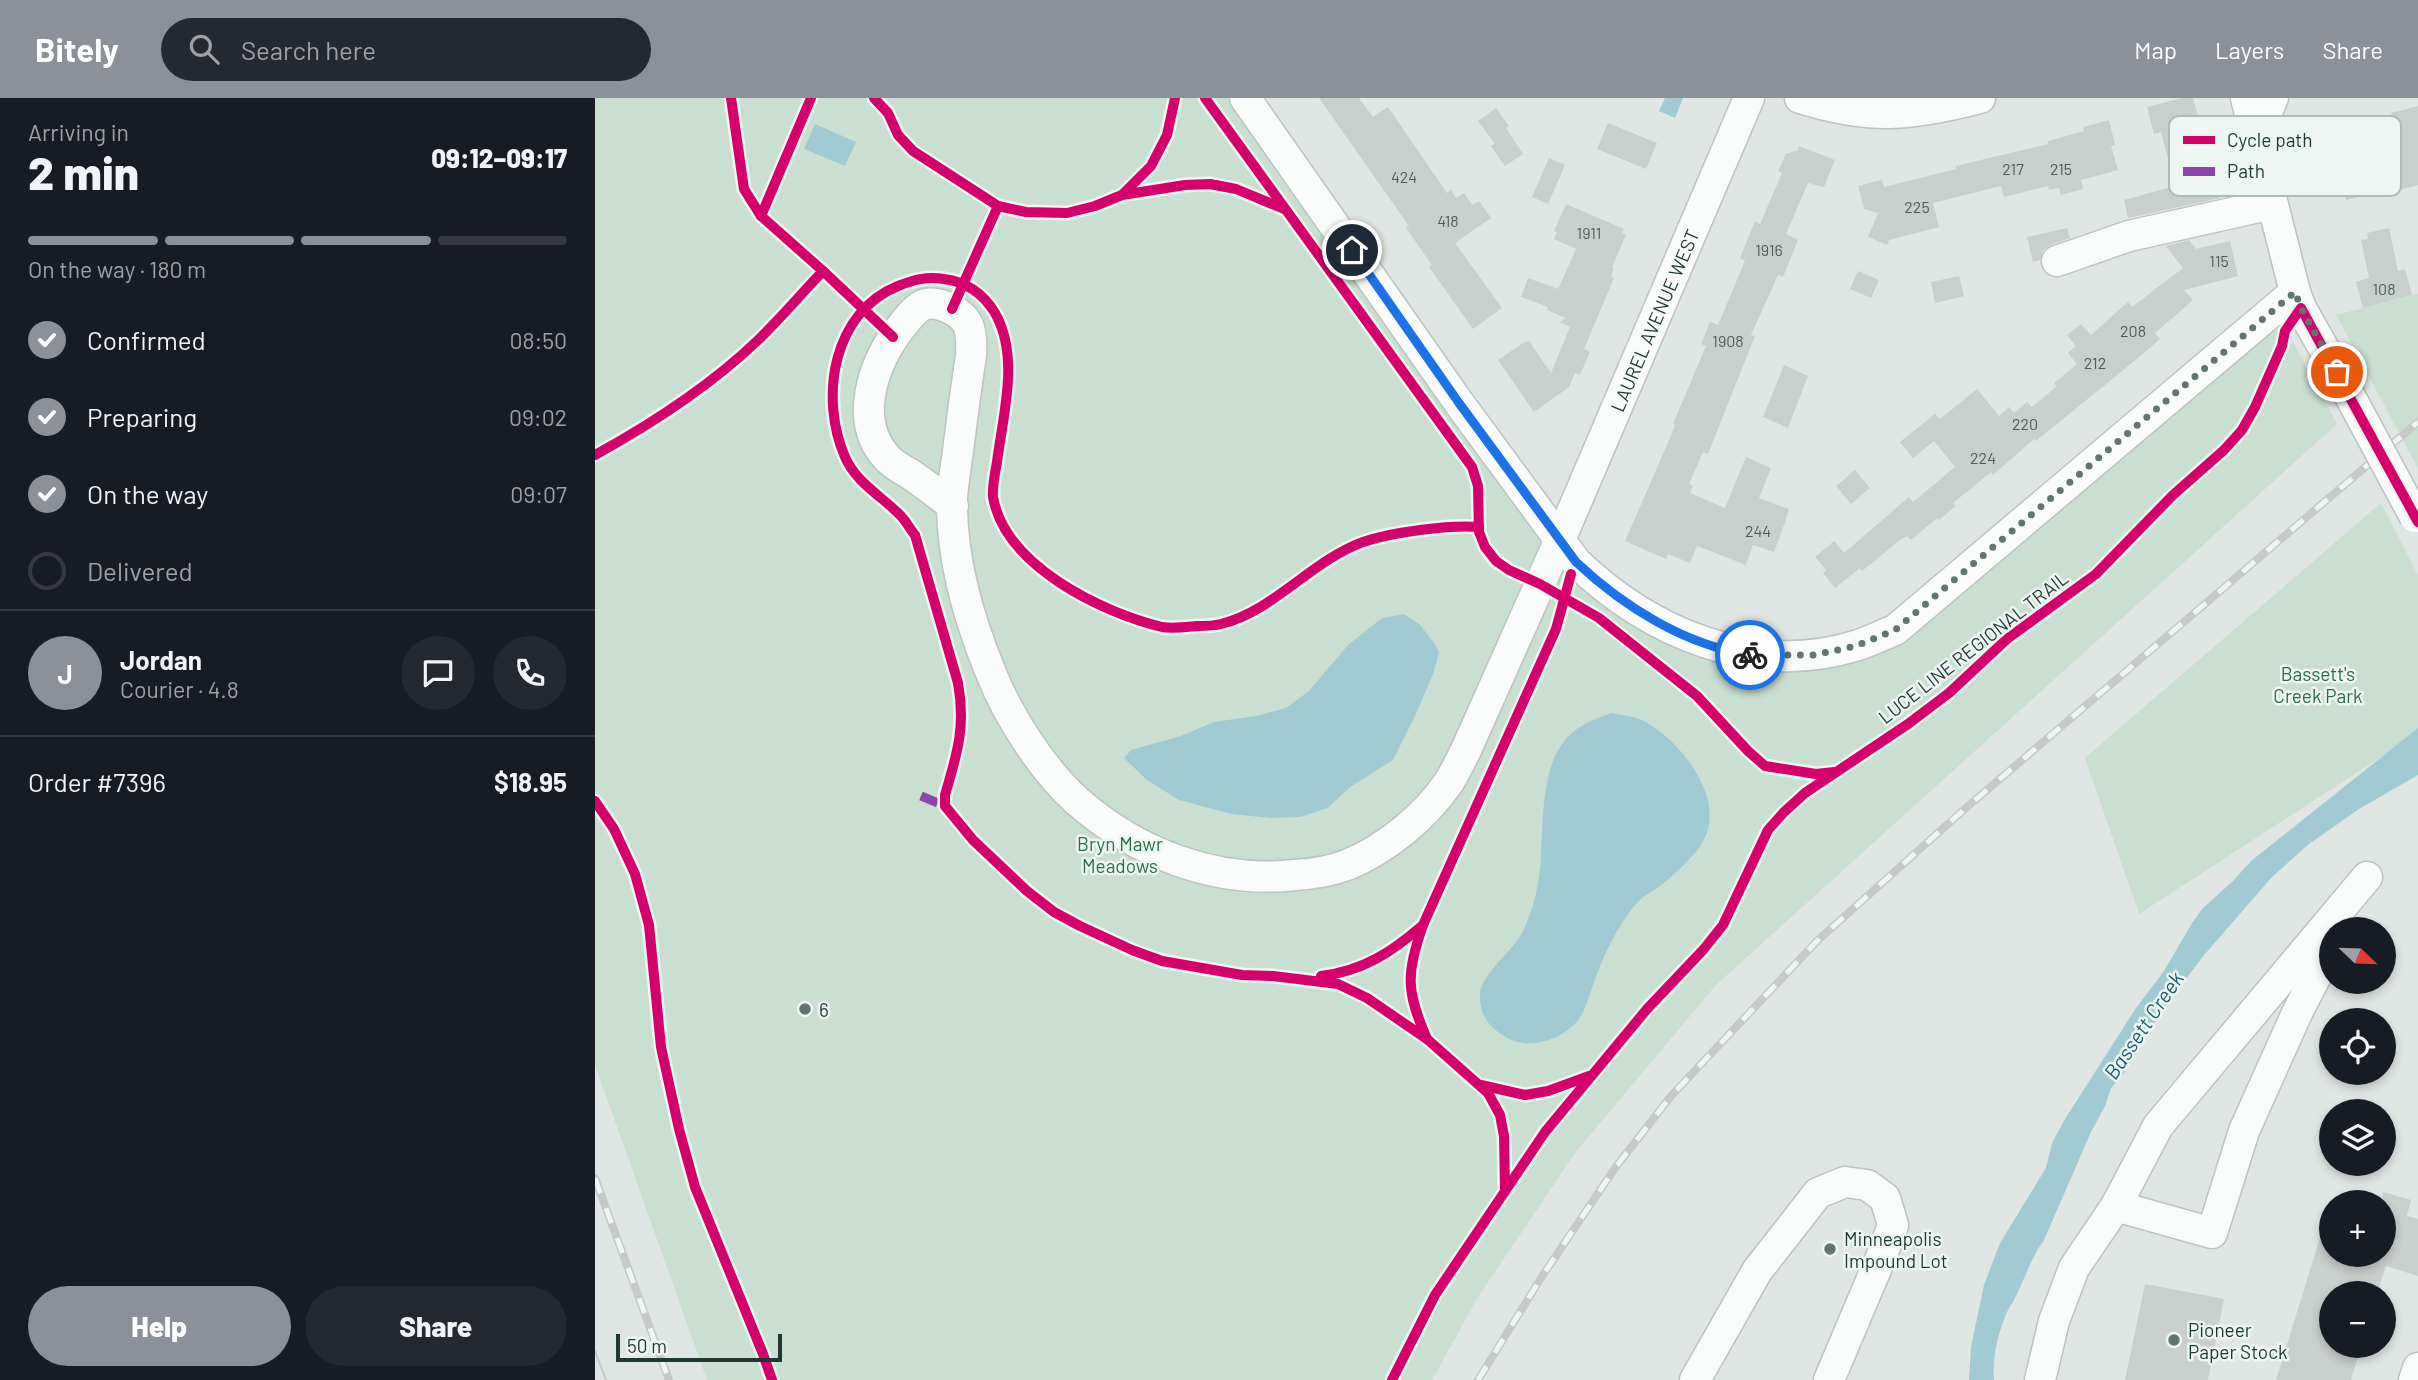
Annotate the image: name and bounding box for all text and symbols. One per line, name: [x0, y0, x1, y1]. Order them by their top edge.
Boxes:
search box: [161, 18, 651, 81]
text: Bitely: [35, 29, 119, 69]
icon: search: [185, 30, 223, 68]
text: Search here: [241, 34, 376, 65]
text: Map: [2134, 35, 2177, 64]
text: Layers: [2215, 35, 2284, 64]
text: Share: [2322, 35, 2383, 64]
legend: [2169, 116, 2401, 196]
text: Arriving in: [28, 118, 129, 146]
text: Cycle path: [2227, 128, 2312, 151]
text: 09:12–09:17: [431, 142, 567, 173]
text: 2 min: [28, 144, 139, 199]
house number: 217: [2002, 159, 2024, 178]
house number: 215: [2050, 159, 2072, 178]
text: Path: [2227, 159, 2265, 182]
house number: 424: [1391, 167, 1417, 186]
house number: 225: [1904, 197, 1930, 216]
house number: 418: [1437, 211, 1459, 230]
pin: [1322, 220, 1382, 280]
house number: 1911: [1577, 223, 1601, 242]
street label: LAUREL AVENUE WEST: [1605, 225, 1703, 415]
icon: home: [1333, 231, 1371, 269]
house number: 1916: [1755, 240, 1783, 259]
house number: 115: [2209, 251, 2229, 270]
text: On the way · 180 m: [28, 255, 206, 283]
house number: 108: [2373, 279, 2395, 298]
icon: check: [28, 321, 66, 359]
house number: 208: [2120, 321, 2146, 340]
text: Confirmed: [87, 324, 206, 355]
text: 08:50: [509, 326, 567, 354]
house number: 1908: [1712, 331, 1744, 350]
pin: [2307, 342, 2367, 402]
house number: 212: [2084, 353, 2106, 372]
icon: bag: [2318, 353, 2356, 391]
icon: check: [28, 398, 66, 436]
text: Preparing: [87, 401, 197, 432]
text: 09:02: [509, 403, 567, 431]
house number: 220: [2012, 414, 2038, 433]
house number: 224: [1970, 448, 1996, 467]
icon: check: [28, 475, 66, 513]
text: On the way: [87, 478, 208, 509]
text: 09:07: [510, 480, 567, 508]
house number: 244: [1745, 521, 1771, 540]
text: Delivered: [87, 555, 193, 586]
street label: LUCE LINE REGIONAL TRAIL: [1874, 566, 2072, 728]
courier: [1715, 620, 1785, 690]
button: chat: [401, 636, 475, 710]
button: phone: [493, 636, 567, 710]
icon: bike: [1731, 636, 1769, 674]
text: Jordan: [120, 644, 202, 675]
text: J: [57, 658, 73, 689]
park label: Bassett's Creek Park: [2273, 662, 2363, 707]
text: Courier · 4.8: [120, 675, 239, 703]
text: Order #7396: [28, 766, 166, 797]
text: $18.95: [494, 766, 567, 797]
park label: Bryn Mawr Meadows: [1077, 832, 1163, 877]
north arrow: [2319, 917, 2396, 994]
map controls: [2319, 917, 2396, 1358]
water label: Bassett Creek: [2098, 966, 2188, 1083]
place label: 6: [819, 998, 829, 1021]
marker: 6: [797, 1001, 813, 1017]
button: locate: [2319, 1008, 2396, 1085]
button: layers: [2319, 1099, 2396, 1176]
button: +: [2319, 1190, 2396, 1267]
place label: Minneapolis Impound Lot: [1844, 1227, 1948, 1272]
marker: Minneapolis Impound Lot: [1822, 1241, 1838, 1257]
button: −: [2319, 1281, 2396, 1358]
button: Help: [28, 1286, 291, 1366]
button: Share: [305, 1286, 567, 1366]
place label: Pioneer Paper Stock: [2188, 1318, 2288, 1363]
scale bar: [616, 1331, 782, 1363]
marker: Pioneer Paper Stock: [2166, 1332, 2182, 1348]
text: 50 m: [627, 1334, 667, 1357]

